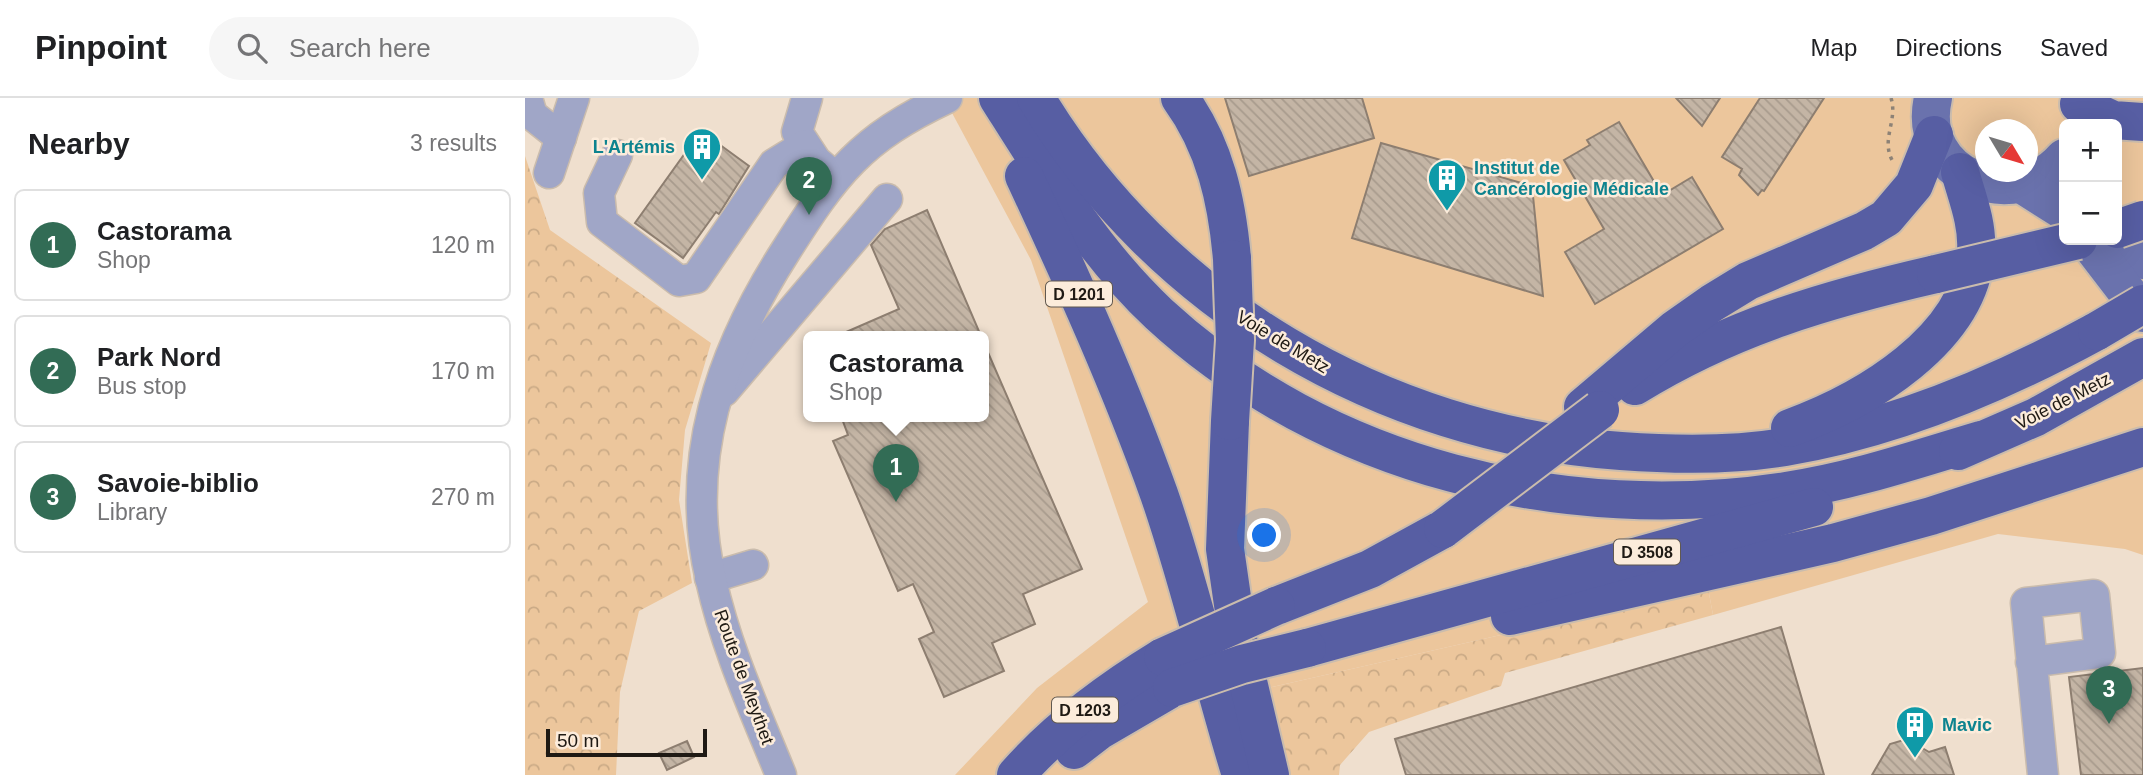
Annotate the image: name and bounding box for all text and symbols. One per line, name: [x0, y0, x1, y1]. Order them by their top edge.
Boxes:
search box: [209, 17, 699, 80]
text: Pinpoint: [35, 29, 167, 66]
icon: search: [233, 29, 271, 67]
text: Search here: [289, 33, 431, 63]
text: Map: [1811, 34, 1857, 61]
text: Directions: [1895, 34, 2002, 61]
text: Saved: [2040, 34, 2108, 61]
north arrow: [1975, 119, 2038, 182]
map controls: [2059, 119, 2122, 245]
button: +: [2059, 119, 2122, 182]
building icon: L'Artémis: [681, 126, 723, 181]
text: Nearby: [28, 127, 130, 160]
text: 3 results: [410, 130, 497, 156]
place label: L'Artémis: [593, 137, 675, 157]
pin: 2: [786, 157, 832, 215]
building icon: Institut de Cancérologie Médicale: [1426, 157, 1468, 212]
place label: Institut de Cancérologie Médicale: [1474, 158, 1669, 199]
button: −: [2059, 182, 2122, 245]
text: Castorama: [97, 216, 231, 246]
text: 1: [47, 232, 59, 258]
text: 120 m: [431, 232, 495, 258]
text: Shop: [97, 247, 151, 273]
road number: D 1201: [1046, 282, 1112, 306]
street label: Voie de Metz: [1233, 307, 1333, 377]
popup: [803, 331, 989, 422]
text: Park Nord: [97, 342, 221, 372]
text: Castorama: [829, 348, 963, 378]
text: 2: [47, 358, 59, 384]
text: 170 m: [431, 358, 495, 384]
street label: Voie de Metz: [2012, 368, 2114, 434]
text: Bus stop: [97, 373, 187, 399]
text: Shop: [829, 379, 883, 405]
pin: 1: [873, 444, 919, 502]
text: Savoie-biblio: [97, 468, 259, 498]
text: 3: [47, 484, 59, 510]
text: 270 m: [431, 484, 495, 510]
text: Library: [97, 499, 167, 525]
your location: [1247, 518, 1281, 552]
road number: D 3508: [1614, 540, 1680, 565]
street label: Route de Meythet: [710, 607, 778, 747]
pin: 3: [2086, 666, 2132, 724]
road number: D 1203: [1052, 698, 1118, 722]
building icon: Mavic: [1894, 704, 1936, 759]
place label: Mavic: [1942, 715, 1992, 735]
scale bar: [546, 726, 707, 758]
text: 50 m: [557, 730, 599, 751]

